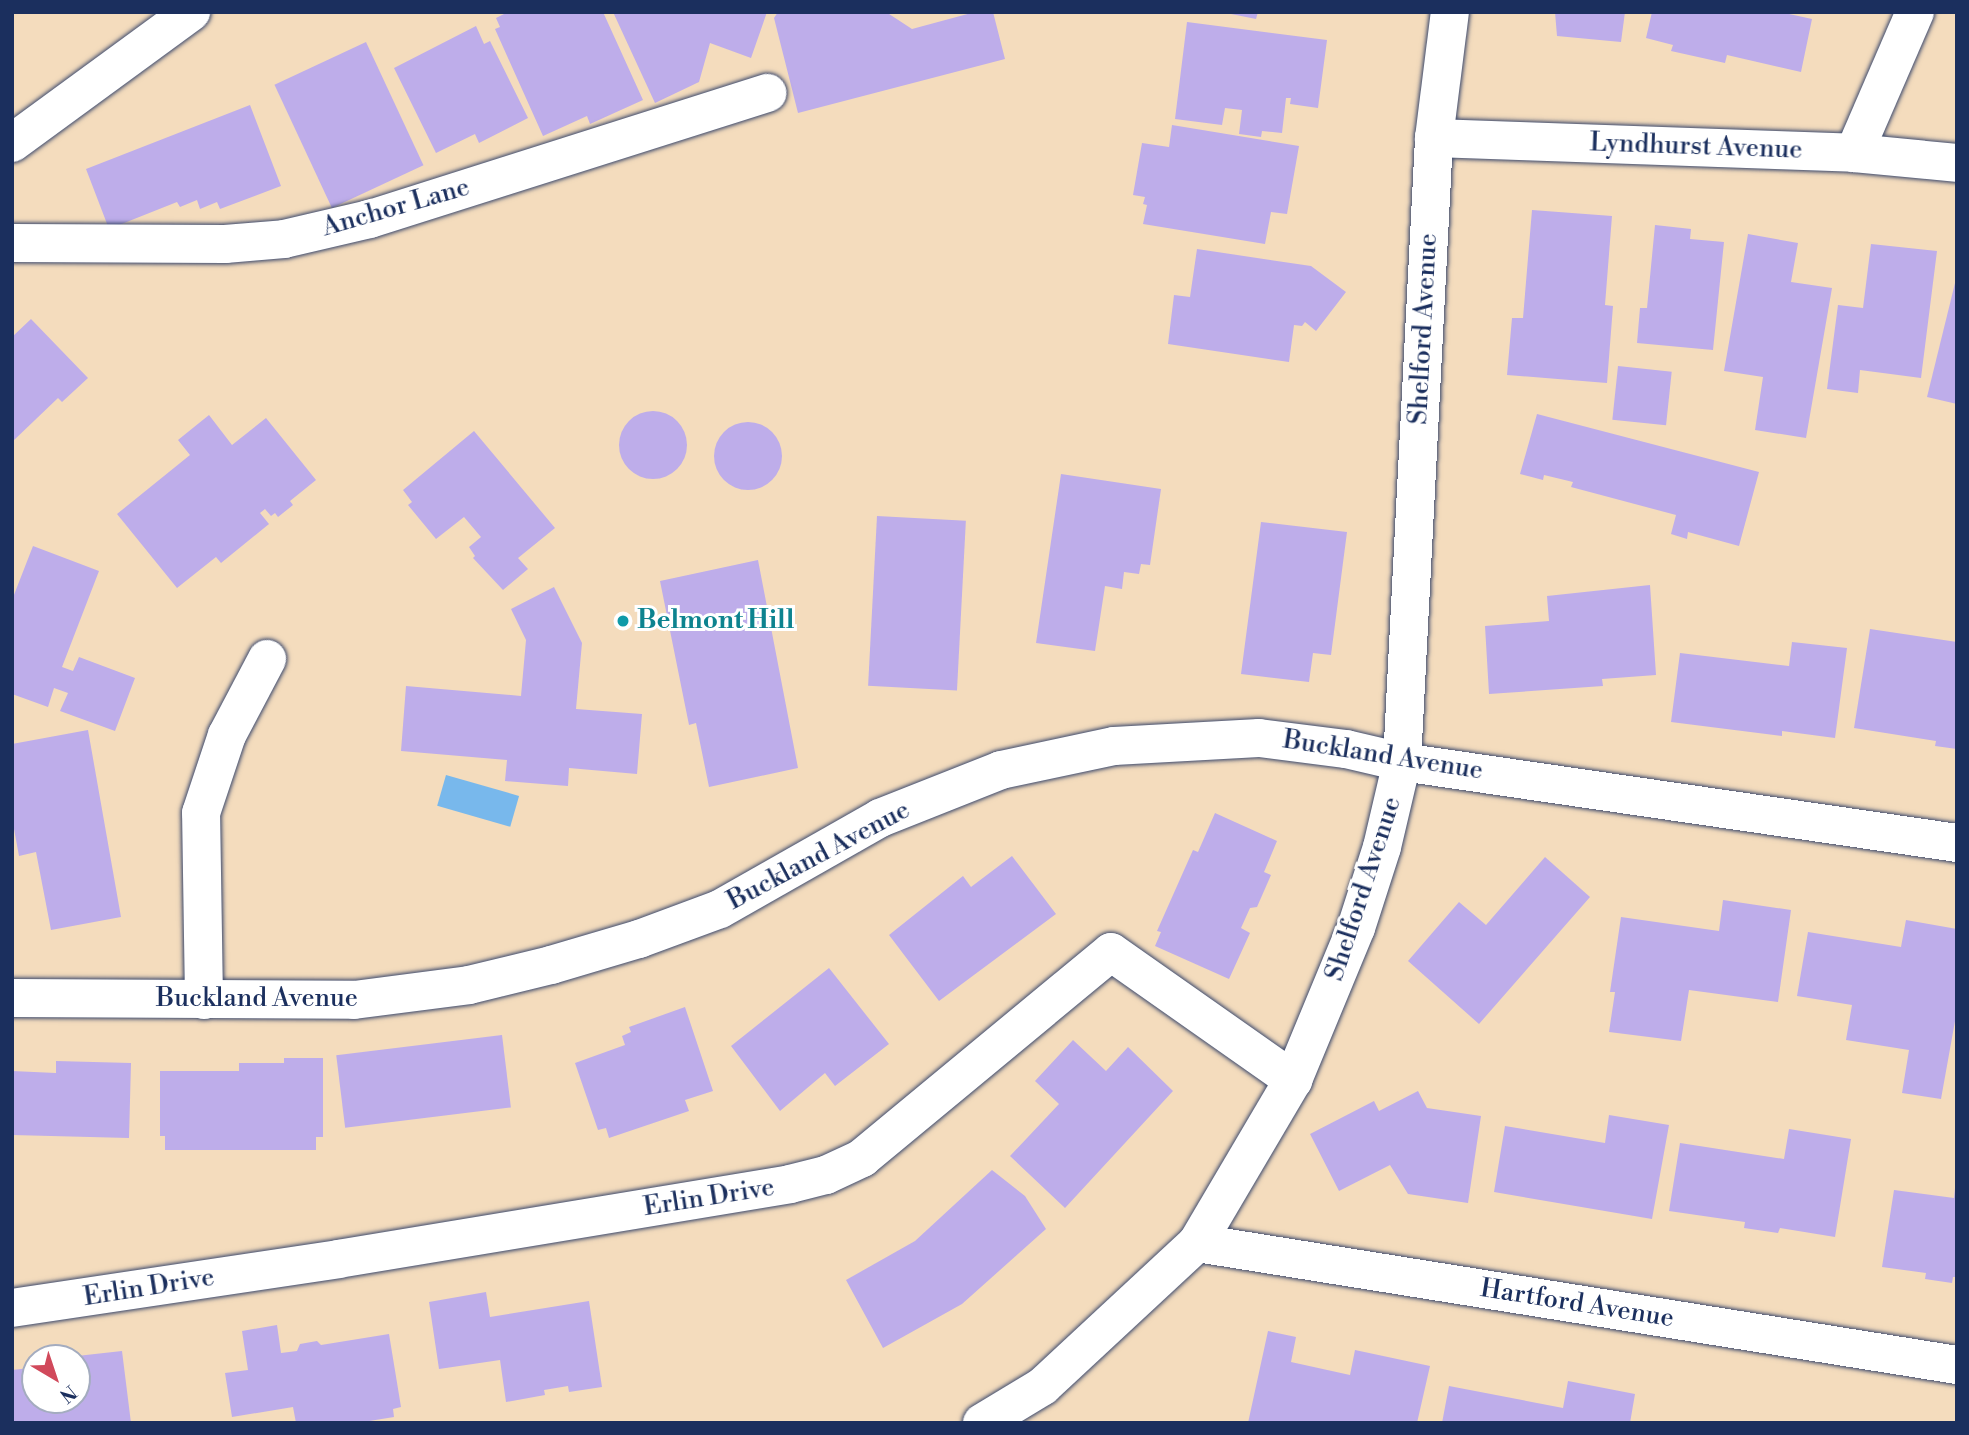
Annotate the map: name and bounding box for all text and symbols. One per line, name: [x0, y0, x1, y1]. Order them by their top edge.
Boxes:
street label: Lyndhurst Avenue: [1589, 128, 1803, 166]
street label: Anchor Lane: [319, 172, 473, 244]
street label: Shelford Avenue: [1403, 233, 1445, 425]
place label: Belmont Hill: [637, 605, 794, 637]
marker: Belmont Hill: [615, 613, 631, 629]
street label: Buckland Avenue: [1281, 725, 1485, 787]
street label: Shelford Avenue: [1320, 793, 1408, 985]
street label: Buckland Avenue: [723, 795, 915, 917]
street label: Buckland Avenue: [156, 983, 358, 1015]
street label: Erlin Drive: [641, 1172, 777, 1224]
street label: Erlin Drive: [81, 1262, 217, 1314]
street label: Hartford Avenue: [1478, 1273, 1676, 1335]
north arrow: [21, 1344, 91, 1414]
text: N: [55, 1380, 81, 1408]

